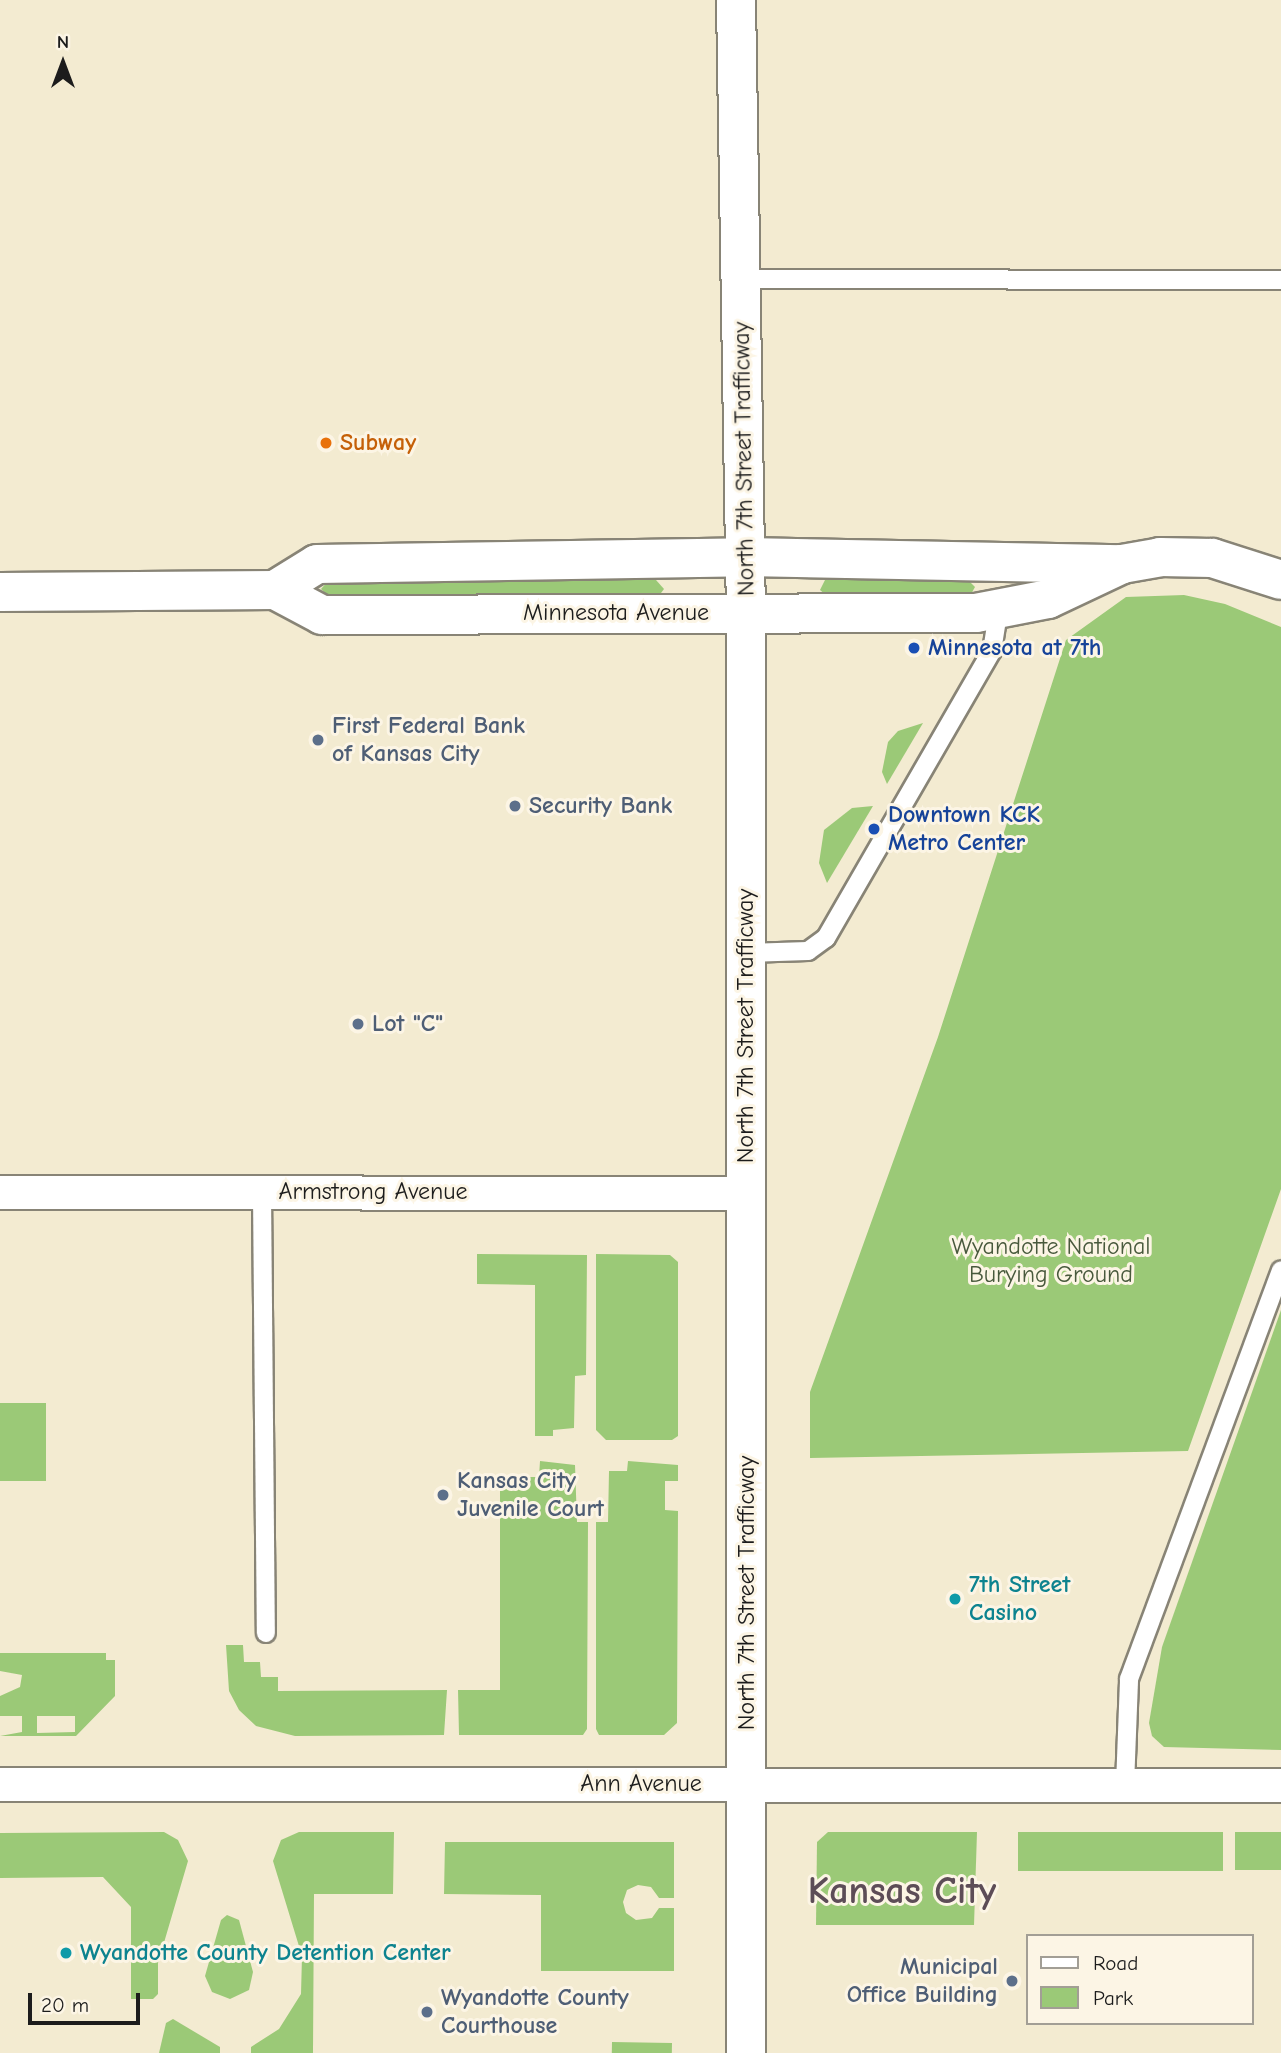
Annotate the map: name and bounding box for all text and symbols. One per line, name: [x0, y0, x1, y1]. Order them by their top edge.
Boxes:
north arrow: [28, 28, 98, 98]
text: N: [57, 31, 69, 53]
street label: North 7th Street Trafficway: [727, 322, 761, 596]
place label: Subway: [340, 429, 416, 457]
marker: Subway: [318, 435, 334, 451]
street label: Minnesota Avenue: [523, 599, 709, 627]
place label: Minnesota at 7th: [928, 634, 1102, 662]
marker: Minnesota at 7th: [906, 640, 922, 656]
place label: First Federal Bank of Kansas City: [332, 712, 525, 768]
marker: First Federal Bank of Kansas City: [310, 732, 326, 748]
place label: Security Bank: [529, 792, 672, 820]
marker: Security Bank: [507, 798, 523, 814]
place label: Downtown KCK Metro Center: [888, 801, 1040, 857]
marker: Downtown KCK Metro Center: [866, 821, 882, 837]
street label: North 7th Street Trafficway: [732, 889, 760, 1163]
place label: Lot "C": [372, 1010, 443, 1038]
marker: Lot "C": [350, 1016, 366, 1032]
street label: Armstrong Avenue: [278, 1178, 468, 1206]
park label: Wyandotte National Burying Ground: [951, 1233, 1151, 1289]
street label: North 7th Street Trafficway: [733, 1456, 761, 1730]
place label: Kansas City Juvenile Court: [457, 1467, 604, 1523]
marker: Kansas City Juvenile Court: [435, 1487, 451, 1503]
place label: 7th Street Casino: [969, 1571, 1070, 1627]
marker: 7th Street Casino: [947, 1591, 963, 1607]
street label: Ann Avenue: [580, 1770, 702, 1798]
district label: Kansas City: [808, 1869, 996, 1915]
legend: [1026, 1934, 1253, 2025]
place label: Wyandotte County Detention Center: [80, 1939, 451, 1967]
marker: Wyandotte County Detention Center: [58, 1945, 74, 1961]
text: Road: [1093, 1951, 1138, 1975]
place label: Municipal Office Building: [847, 1953, 998, 2009]
marker: Municipal Office Building: [1004, 1973, 1020, 1989]
scale bar: [32, 1980, 144, 2024]
place label: Wyandotte County Courthouse: [441, 1984, 629, 2040]
text: Park: [1093, 1986, 1133, 2010]
text: 20 m: [41, 1993, 89, 2017]
marker: Wyandotte County Courthouse: [419, 2004, 435, 2020]

